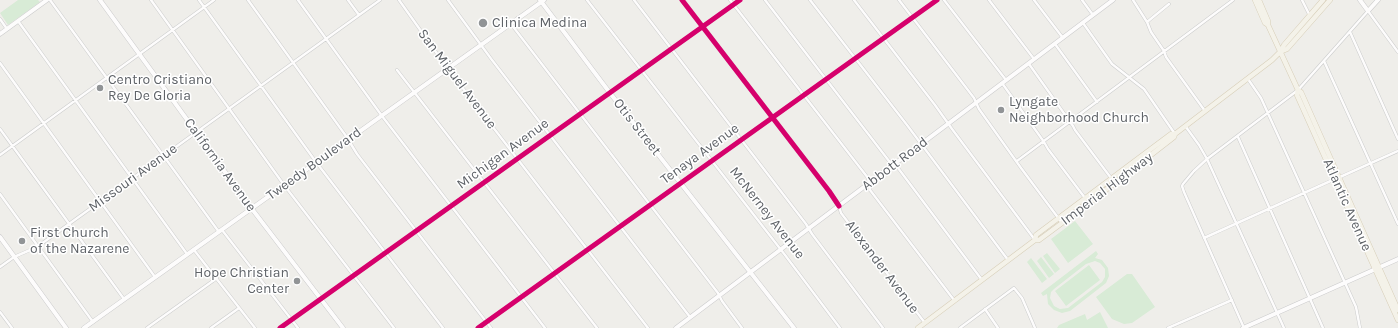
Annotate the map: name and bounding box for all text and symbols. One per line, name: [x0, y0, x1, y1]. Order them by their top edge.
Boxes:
place label: Clinica Medina: [492, 15, 587, 31]
marker: Clinica Medina: [477, 17, 489, 29]
street label: San Miguel Avenue: [414, 26, 500, 132]
place label: Centro Cristiano Rey De Gloria: [108, 72, 212, 104]
marker: Centro Cristiano Rey De Gloria: [95, 83, 105, 93]
place label: Lyngate Neighborhood Church: [1009, 94, 1149, 126]
street label: Otis Street: [610, 95, 664, 159]
marker: Lyngate Neighborhood Church: [996, 105, 1006, 115]
street label: California Avenue: [180, 115, 260, 215]
street label: Michigan Avenue: [454, 115, 552, 193]
street label: Tenaya Avenue: [657, 120, 743, 188]
street label: Tweedy Boulevard: [263, 124, 365, 204]
street label: Abbott Road: [859, 134, 931, 194]
street label: Missouri Avenue: [85, 140, 181, 216]
street label: Imperial Highway: [1058, 149, 1156, 229]
street label: Atlantic Avenue: [1319, 156, 1375, 254]
street label: McNerney Avenue: [726, 164, 808, 262]
street label: Alexander Avenue: [841, 217, 923, 317]
place label: First Church of the Nazarene: [30, 225, 130, 258]
marker: First Church of the Nazarene: [17, 236, 27, 246]
place label: Hope Christian Center: [194, 265, 289, 298]
marker: Hope Christian Center: [292, 276, 302, 286]

